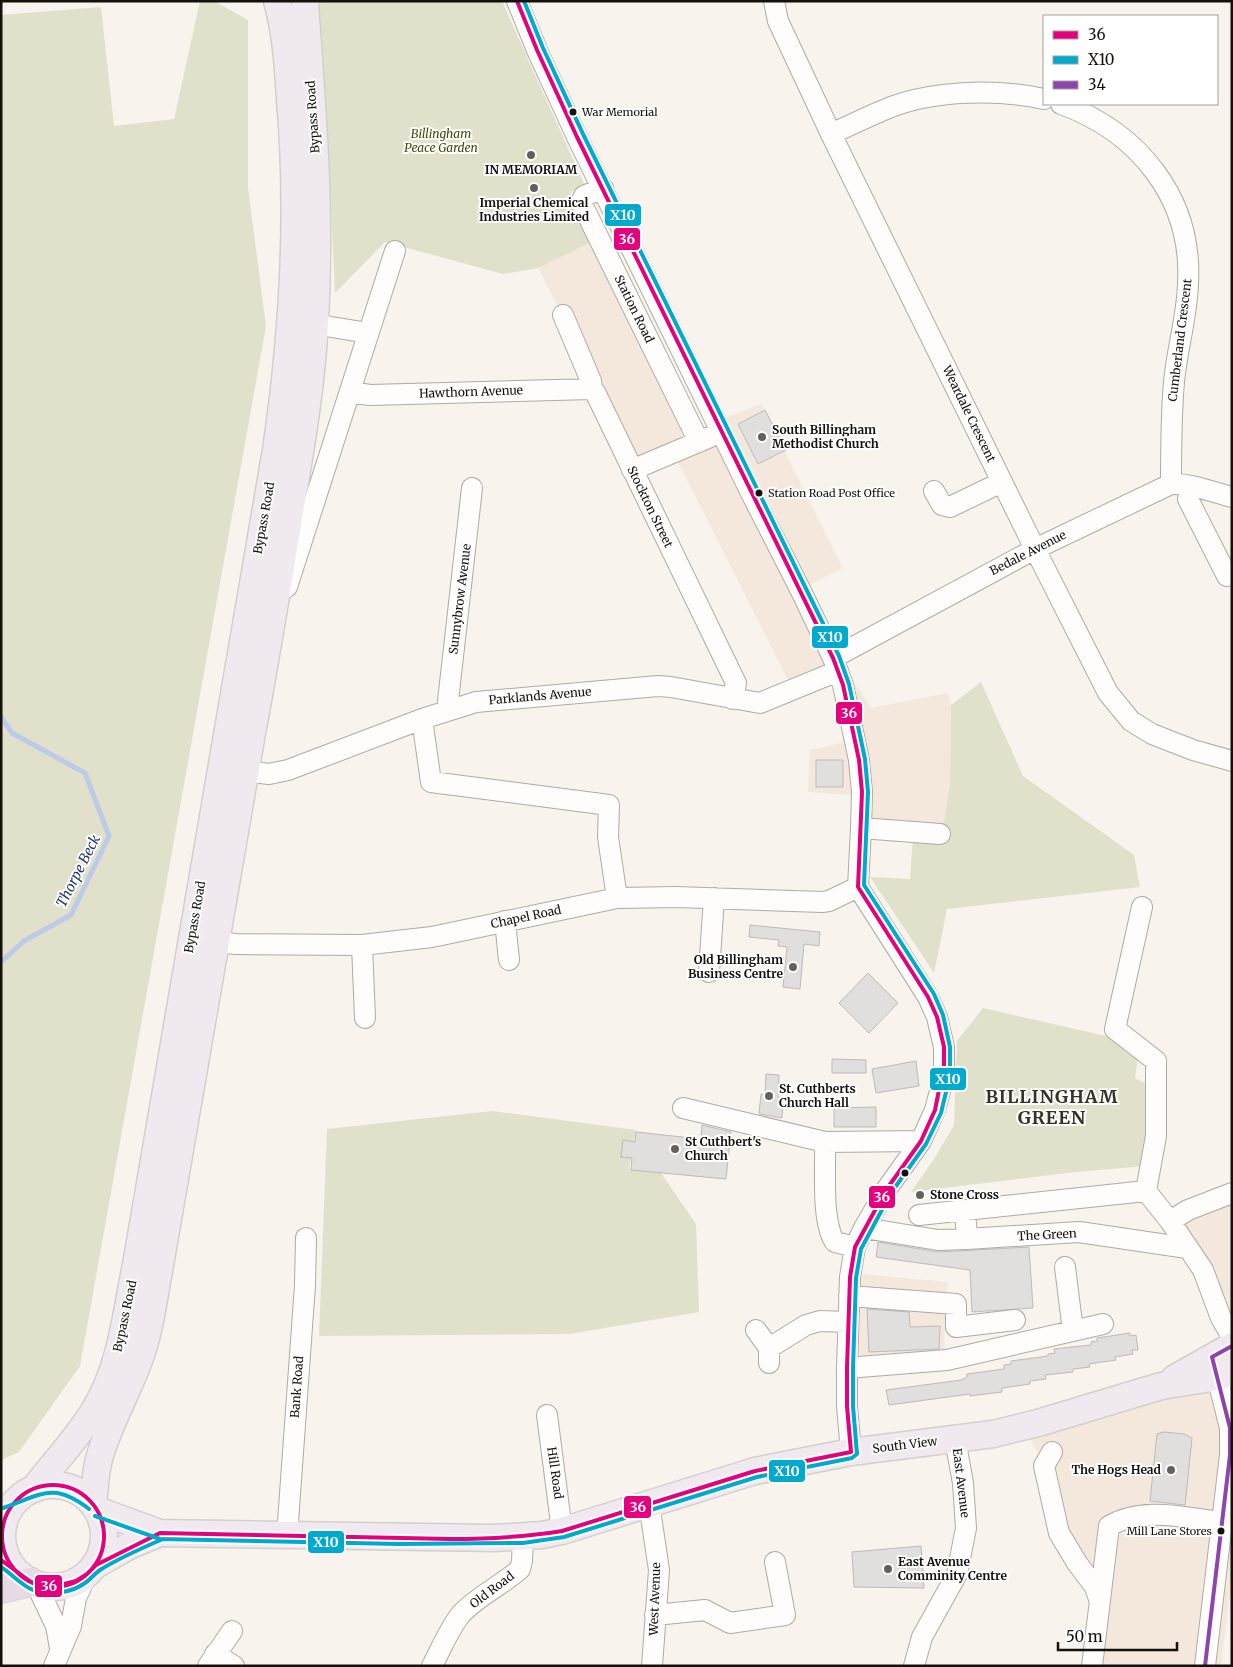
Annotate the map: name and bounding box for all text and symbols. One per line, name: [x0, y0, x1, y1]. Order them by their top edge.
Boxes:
legend: [1043, 15, 1218, 105]
text: 36: [1088, 25, 1105, 44]
text: X10: [1088, 50, 1115, 69]
text: 34: [1088, 75, 1106, 94]
street label: Bypass Road: [302, 80, 323, 154]
place label: War Memorial: [581, 105, 658, 119]
marker: War Memorial: [568, 107, 578, 117]
park label: Billingham Peace Garden: [404, 126, 478, 155]
marker: IN MEMORIAM: [525, 149, 537, 161]
place label: IN MEMORIAM: [485, 162, 578, 177]
marker: Imperial Chemical Industries Limited: [528, 182, 540, 194]
place label: Imperial Chemical Industries Limited: [479, 195, 590, 224]
line badge: X10: [604, 203, 642, 227]
text: X10: [610, 206, 636, 224]
line badge: 36: [613, 227, 641, 251]
text: 36: [619, 230, 636, 248]
street label: Station Road: [612, 272, 657, 345]
street label: Cumberland Crescent: [1165, 277, 1195, 402]
street label: Weardale Crescent: [939, 362, 999, 465]
street label: Hawthorn Avenue: [419, 382, 523, 401]
place label: South Billingham Methodist Church: [772, 422, 879, 451]
marker: South Billingham Methodist Church: [756, 431, 768, 443]
street label: Stockton Street: [624, 464, 677, 550]
street label: Bypass Road: [250, 481, 277, 555]
place label: Station Road Post Office: [768, 486, 895, 500]
marker: Station Road Post Office: [754, 488, 764, 498]
street label: Bedale Avenue: [987, 527, 1068, 578]
street label: Sunnybrow Avenue: [445, 543, 474, 655]
line badge: X10: [811, 625, 849, 649]
text: X10: [817, 628, 843, 646]
street label: Parklands Avenue: [488, 684, 592, 707]
line badge: 36: [835, 701, 863, 725]
text: 36: [841, 704, 858, 722]
water label: Thorpe Beck: [52, 831, 104, 910]
street label: Bypass Road: [181, 880, 208, 954]
street label: Chapel Road: [489, 902, 563, 931]
place label: Old Billingham Business Centre: [688, 952, 783, 981]
marker: Old Billingham Business Centre: [787, 961, 799, 973]
line badge: X10: [929, 1067, 967, 1091]
text: X10: [935, 1070, 961, 1088]
place label: St. Cuthberts Church Hall: [779, 1081, 856, 1110]
district label: BILLINGHAM GREEN: [985, 1085, 1119, 1129]
marker: St. Cuthberts Church Hall: [763, 1090, 775, 1102]
place label: St Cuthbert's Church: [685, 1134, 761, 1163]
marker: St Cuthbert's Church: [669, 1143, 681, 1155]
unlabelled marker: [900, 1168, 910, 1178]
line badge: 36: [868, 1185, 896, 1209]
place label: Stone Cross: [930, 1187, 999, 1202]
text: 36: [874, 1188, 891, 1206]
marker: Stone Cross: [914, 1189, 926, 1201]
street label: The Green: [1017, 1225, 1077, 1244]
street label: Bypass Road: [110, 1279, 139, 1353]
street label: Bank Road: [287, 1355, 306, 1419]
street label: South View: [872, 1433, 939, 1456]
street label: Hill Road: [544, 1446, 567, 1500]
street label: East Avenue: [950, 1447, 973, 1519]
line badge: X10: [768, 1459, 806, 1483]
text: X10: [774, 1462, 800, 1480]
place label: The Hogs Head: [1071, 1462, 1162, 1477]
marker: The Hogs Head: [1165, 1464, 1177, 1476]
line badge: 36: [623, 1495, 652, 1519]
text: 36: [630, 1498, 647, 1516]
place label: Mill Lane Stores: [1127, 1524, 1212, 1538]
marker: Mill Lane Stores: [1216, 1526, 1226, 1536]
line badge: X10: [307, 1530, 345, 1554]
text: X10: [313, 1533, 339, 1551]
place label: East Avenue Comminity Centre: [898, 1554, 1008, 1583]
street label: West Avenue: [646, 1562, 663, 1637]
marker: East Avenue Comminity Centre: [882, 1563, 894, 1575]
street label: Old Road: [467, 1568, 517, 1611]
line badge: 36: [34, 1574, 63, 1598]
text: 36: [41, 1577, 58, 1595]
scale bar: [1058, 1620, 1177, 1652]
text: 50 m: [1066, 1627, 1103, 1646]

